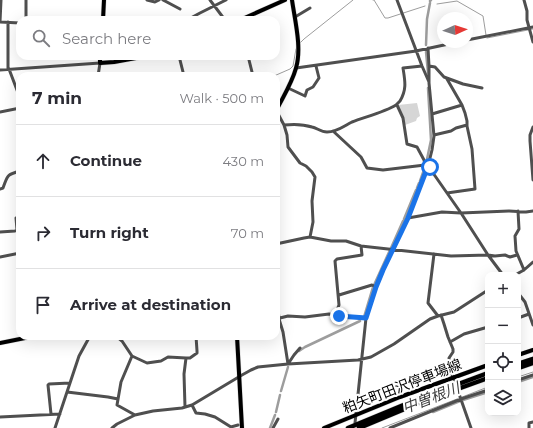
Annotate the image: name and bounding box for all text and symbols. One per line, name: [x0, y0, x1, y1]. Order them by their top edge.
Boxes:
north arrow: [437, 12, 473, 48]
search box: [16, 16, 280, 60]
icon: search: [30, 27, 52, 49]
text: Search here: [62, 29, 151, 48]
text: 7 min: [32, 88, 82, 108]
text: Walk · 500 m: [179, 90, 264, 106]
icon: ahead: [32, 150, 54, 172]
text: Continue: [70, 151, 142, 170]
text: 430 m: [222, 153, 264, 169]
route start: [421, 158, 439, 176]
icon: right: [32, 222, 54, 244]
text: Turn right: [70, 223, 149, 242]
text: 70 m: [231, 225, 264, 241]
map controls: [485, 272, 521, 416]
button: +: [485, 272, 521, 308]
icon: arrive: [32, 294, 54, 316]
text: Arrive at destination: [70, 295, 231, 314]
route end: [330, 307, 348, 325]
button: −: [485, 308, 521, 344]
button: locate: [485, 344, 521, 380]
street label: 粕矢町田沢停車場線: [340, 355, 464, 417]
water label: 中曽根川: [399, 377, 464, 417]
button: layers: [485, 380, 521, 416]

